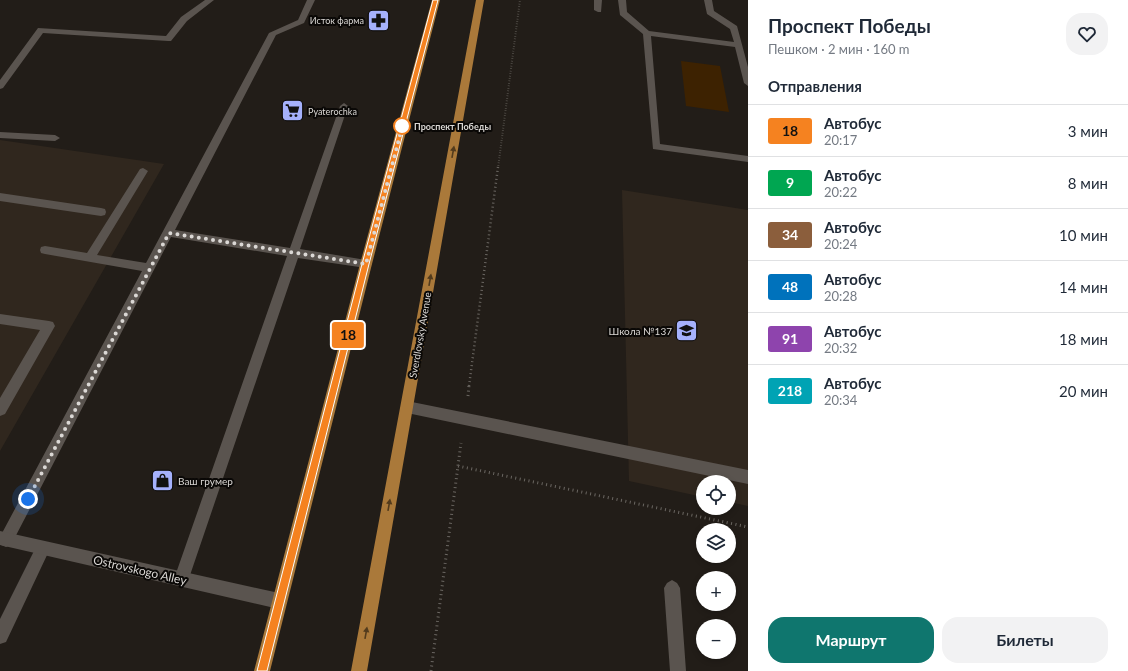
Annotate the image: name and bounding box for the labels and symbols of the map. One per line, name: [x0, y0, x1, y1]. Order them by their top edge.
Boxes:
pharmacy icon: Исток фарма: [366, 7, 392, 33]
place label: Исток фарма: [310, 15, 364, 26]
supermarket icon: Pyaterochka: [280, 98, 306, 124]
place label: Pyaterochka: [308, 106, 357, 117]
marker: Проспект Победы: [393, 117, 411, 135]
place label: Проспект Победы: [414, 121, 491, 132]
one-way arrow: [450, 146, 456, 158]
one-way arrow: [427, 274, 433, 286]
street label: Sverdlovsky Avenue: [407, 291, 433, 379]
school or university icon: Школа №137: [674, 318, 700, 344]
line badge: 18: [330, 322, 366, 348]
place label: Школа №137: [608, 325, 672, 337]
shop icon: Ваш грумер: [150, 468, 176, 494]
place label: Ваш грумер: [178, 475, 233, 487]
your location: [18, 489, 38, 509]
one-way arrow: [386, 499, 392, 511]
street label: Ostrovskogo Alley: [92, 552, 189, 588]
one-way arrow: [363, 627, 369, 639]

